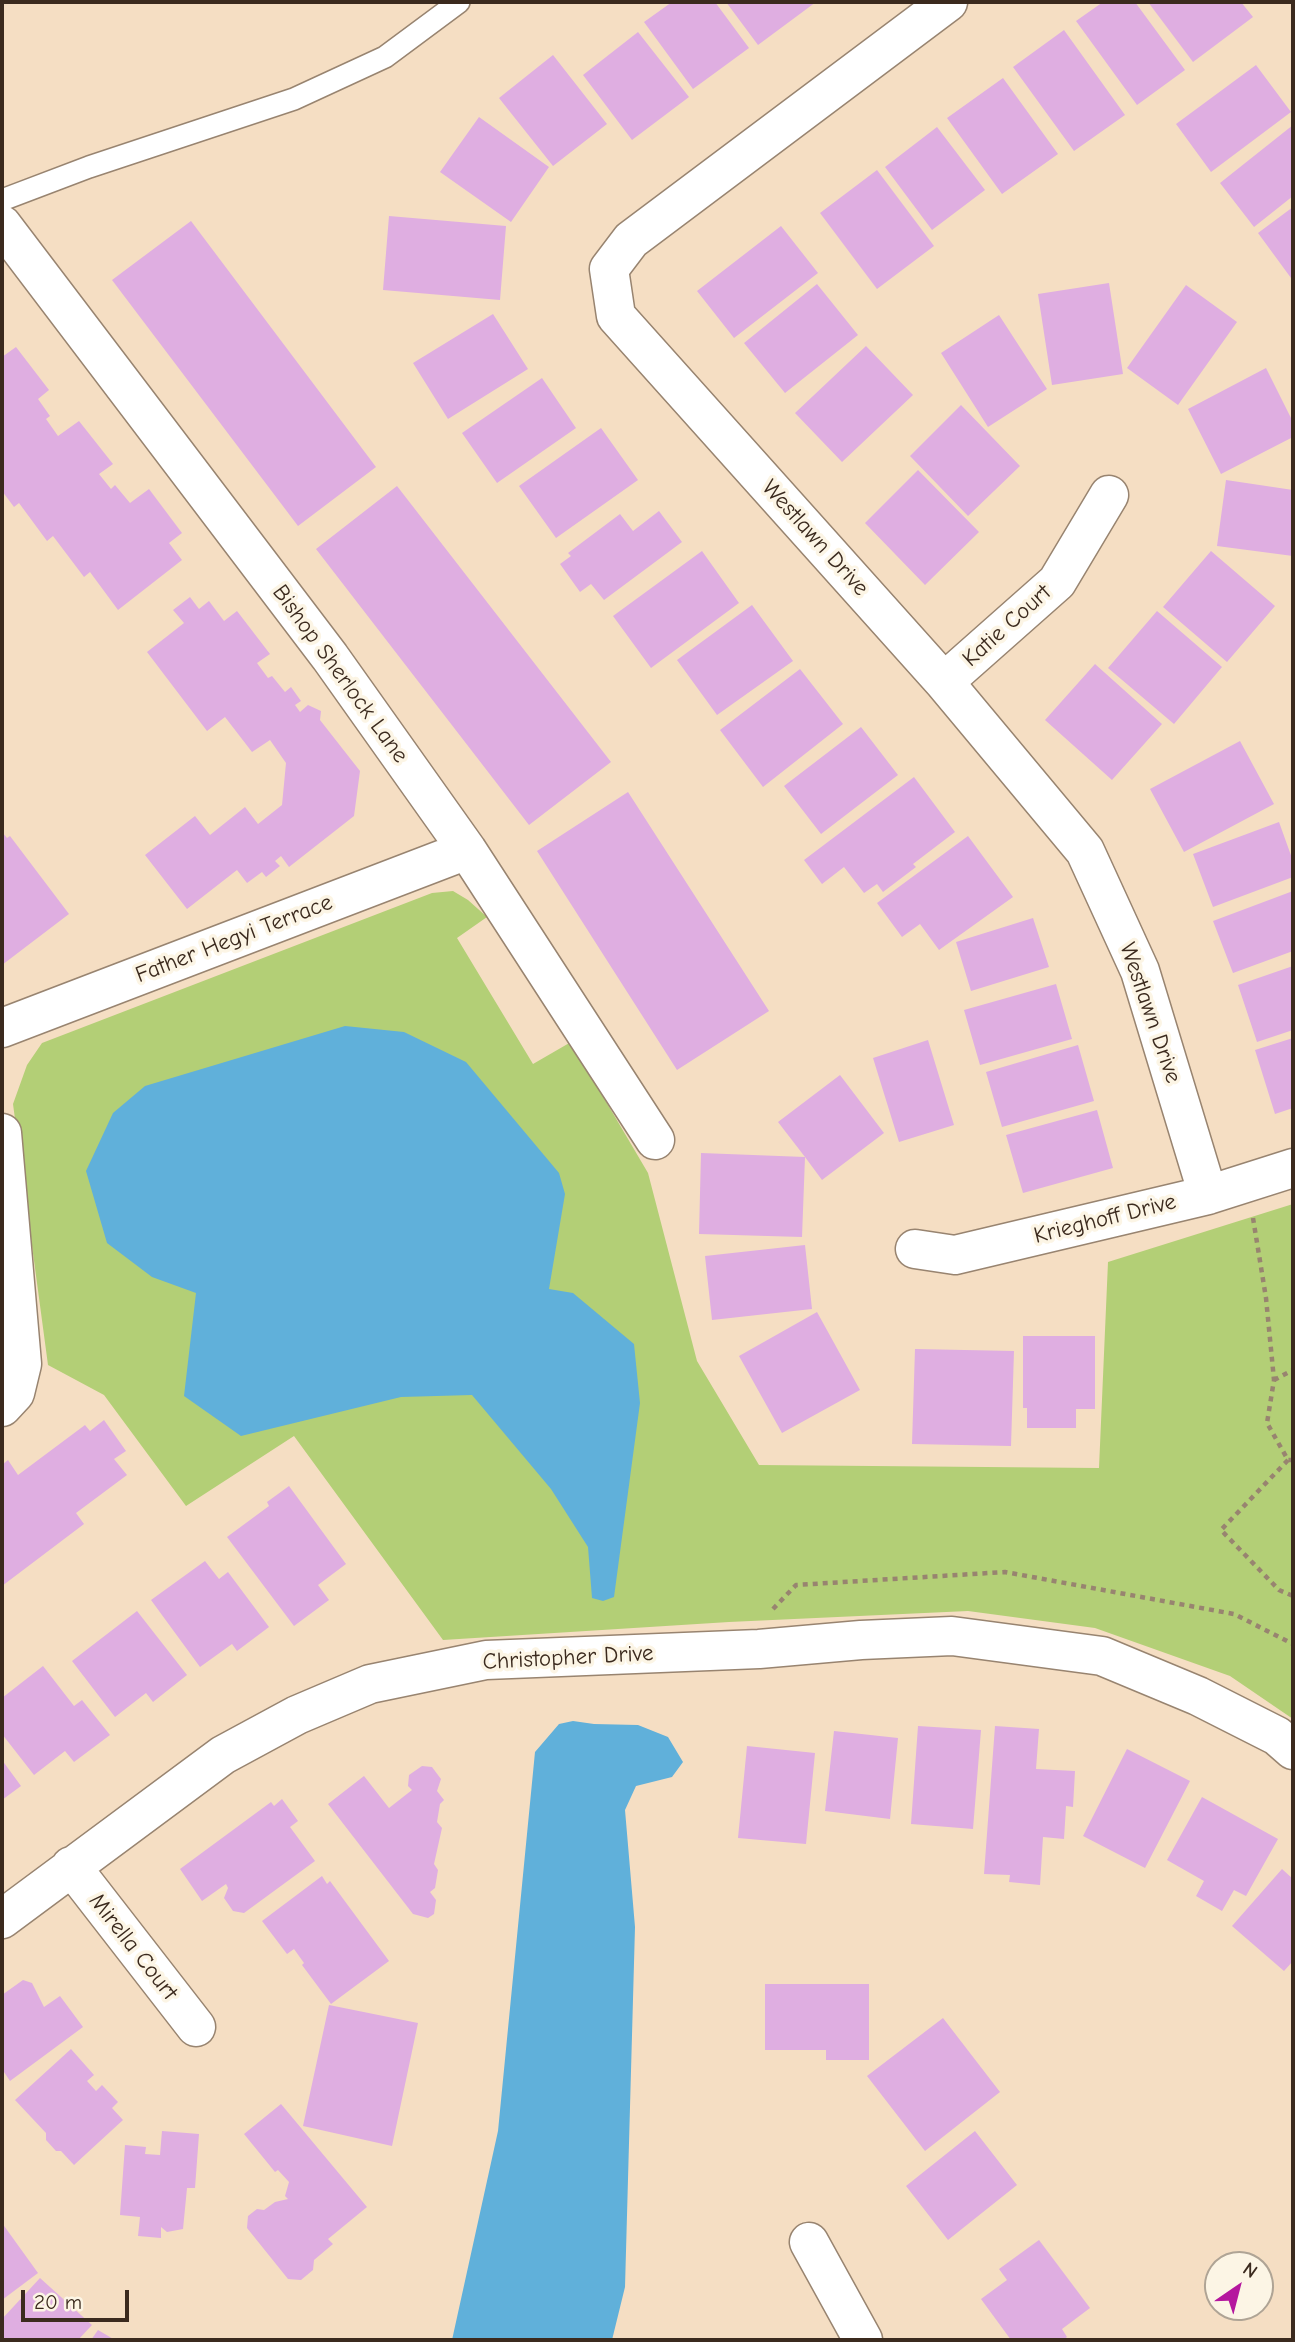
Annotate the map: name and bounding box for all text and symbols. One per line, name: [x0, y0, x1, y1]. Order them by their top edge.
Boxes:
street label: Westlawn Drive: [756, 474, 874, 602]
street label: Katie Court: [957, 579, 1057, 673]
street label: Bishop Sherlock Lane: [266, 580, 414, 768]
street label: Father Hegyi Terrace: [132, 889, 336, 989]
street label: Westlawn Drive: [1113, 939, 1187, 1087]
street label: Krieghoff Drive: [1031, 1188, 1179, 1250]
street label: Christopher Drive: [482, 1640, 654, 1676]
street label: Mirella Court: [83, 1888, 183, 2006]
north arrow: [1204, 2251, 1274, 2321]
text: N: [1239, 2258, 1261, 2283]
scale bar: [24, 2276, 133, 2320]
text: 20 m: [34, 2290, 82, 2314]

